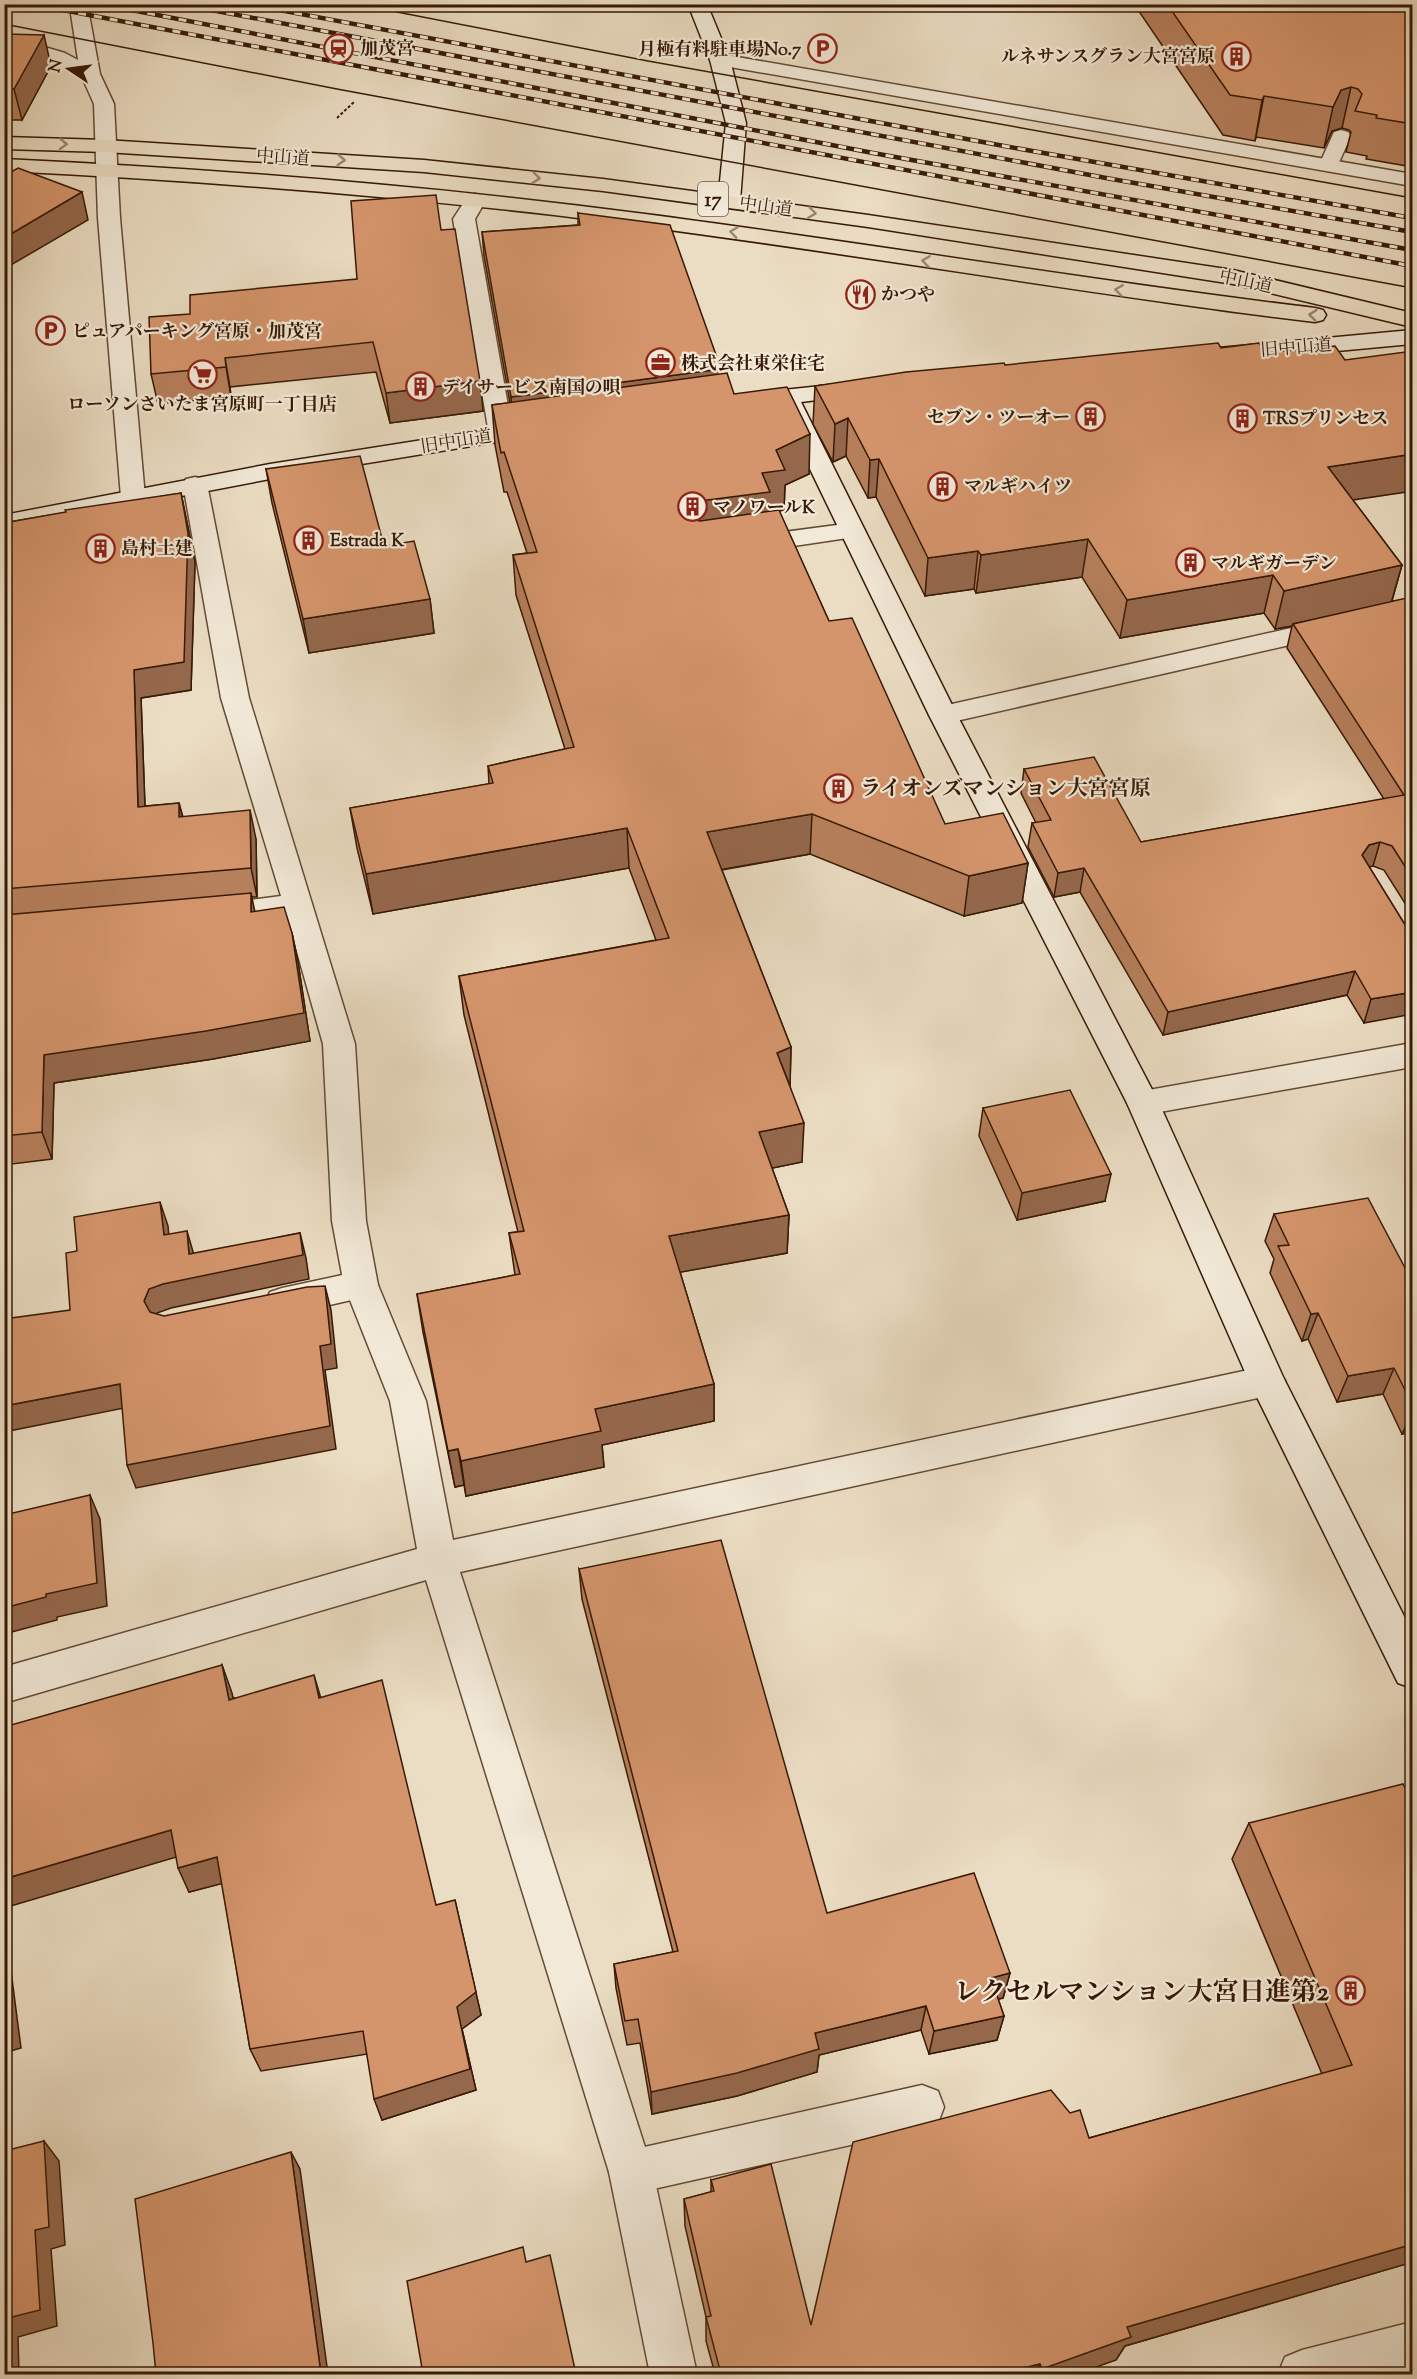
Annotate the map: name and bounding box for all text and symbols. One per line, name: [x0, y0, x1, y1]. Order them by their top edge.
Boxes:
station icon: 加茂宮: [323, 32, 355, 64]
parking icon: 月極有料駐車場No.7: [806, 33, 838, 65]
place label: 加茂宮: [360, 37, 414, 63]
place label: 月極有料駐車場No.7: [638, 38, 802, 64]
north arrow: [39, 39, 99, 99]
building icon: ルネサンスグラン大宮宮原: [1220, 40, 1252, 72]
place label: ルネサンスグラン大宮宮原: [1001, 45, 1215, 71]
text: N: [44, 57, 70, 75]
one-way arrow: [58, 138, 67, 151]
street label: 中山道: [255, 144, 311, 174]
one-way arrow: [337, 154, 346, 167]
one-way arrow: [531, 171, 540, 183]
road number: 17: [698, 182, 728, 216]
street label: 中山道: [737, 191, 794, 225]
one-way arrow: [808, 206, 817, 218]
one-way arrow: [729, 227, 738, 239]
one-way arrow: [922, 255, 931, 267]
street label: 中山道: [1216, 265, 1275, 301]
restaurant icon: かつや: [844, 278, 876, 310]
place label: かつや: [881, 283, 935, 309]
one-way arrow: [1115, 284, 1124, 296]
one-way arrow: [1308, 309, 1317, 322]
parking icon: ピュアパーキング宮原・加茂宮: [35, 315, 67, 347]
place label: ピュアパーキング宮原・加茂宮: [72, 320, 322, 346]
street label: 旧中山道: [1259, 333, 1333, 365]
office icon: 株式会社東栄住宅: [644, 347, 676, 379]
place label: 株式会社東栄住宅: [681, 352, 825, 378]
supermarket icon: ローソンさいたま宮原町一丁目店: [186, 359, 218, 391]
building icon: デイサービス南国の唄: [405, 371, 437, 403]
place label: デイサービス南国の唄: [442, 376, 621, 402]
place label: ローソンさいたま宮原町一丁目店: [67, 393, 337, 419]
building icon: セブン・ツーオー: [1075, 401, 1107, 433]
building icon: TRSプリンセス: [1226, 402, 1258, 434]
place label: セブン・ツーオー: [927, 406, 1070, 432]
place label: TRSプリンセス: [1263, 407, 1388, 433]
street label: 旧中山道: [419, 425, 494, 461]
building icon: マルギハイツ: [927, 470, 959, 502]
place label: マルギハイツ: [964, 475, 1072, 501]
building icon: マノワールK: [676, 491, 708, 523]
place label: マノワールK: [713, 496, 816, 522]
building icon: Estrada K: [293, 524, 325, 556]
place label: Estrada K: [330, 529, 405, 555]
building icon: 島村土建: [84, 532, 116, 564]
place label: 島村土建: [121, 537, 193, 563]
building icon: マルギガーデン: [1174, 547, 1206, 579]
place label: マルギガーデン: [1211, 552, 1337, 578]
building icon: ライオンズマンション大宮宮原: [823, 772, 855, 804]
place label: ライオンズマンション大宮宮原: [860, 775, 1151, 805]
place label: レクセルマンション大宮日進第2: [955, 1975, 1330, 2012]
building icon: レクセルマンション大宮日進第2: [1334, 1975, 1366, 2007]

